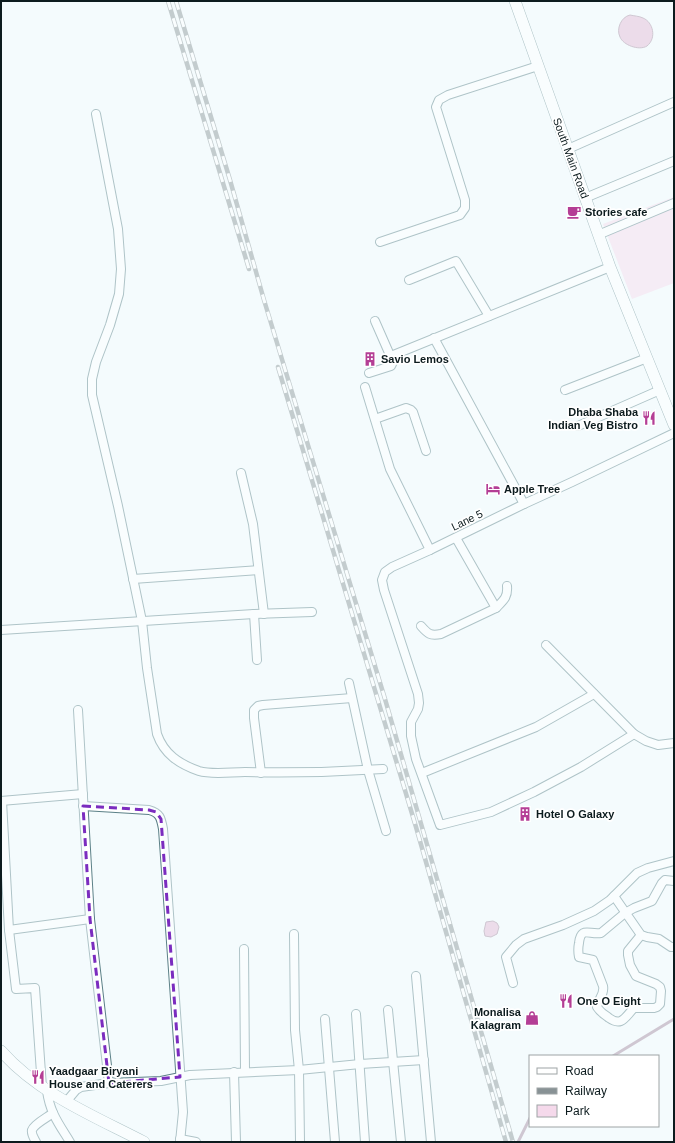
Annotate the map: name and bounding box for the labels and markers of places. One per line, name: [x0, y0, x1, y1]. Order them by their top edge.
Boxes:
cafe icon: Stories cafe: [566, 204, 582, 220]
place label: Stories cafe: [585, 206, 647, 218]
building icon: Savio Lemos: [362, 351, 378, 367]
place label: Savio Lemos: [381, 353, 449, 365]
place label: Dhaba Shaba Indian Veg Bistro: [548, 406, 639, 431]
restaurant icon: Dhaba Shaba Indian Veg Bistro: [641, 410, 657, 426]
hotel icon: Apple Tree: [485, 481, 501, 497]
place label: Apple Tree: [504, 483, 560, 495]
building icon: Hotel O Galaxy: [517, 806, 533, 822]
place label: Hotel O Galaxy: [536, 808, 615, 820]
restaurant icon: One O Eight: [558, 993, 574, 1009]
place label: One O Eight: [577, 995, 641, 1007]
place label: Monalisa Kalagram: [471, 1006, 522, 1031]
shop icon: Monalisa Kalagram: [524, 1010, 540, 1026]
place label: Yaadgaar Biryani House and Caterers: [49, 1065, 153, 1090]
restaurant icon: Yaadgaar Biryani House and Caterers: [30, 1069, 46, 1085]

